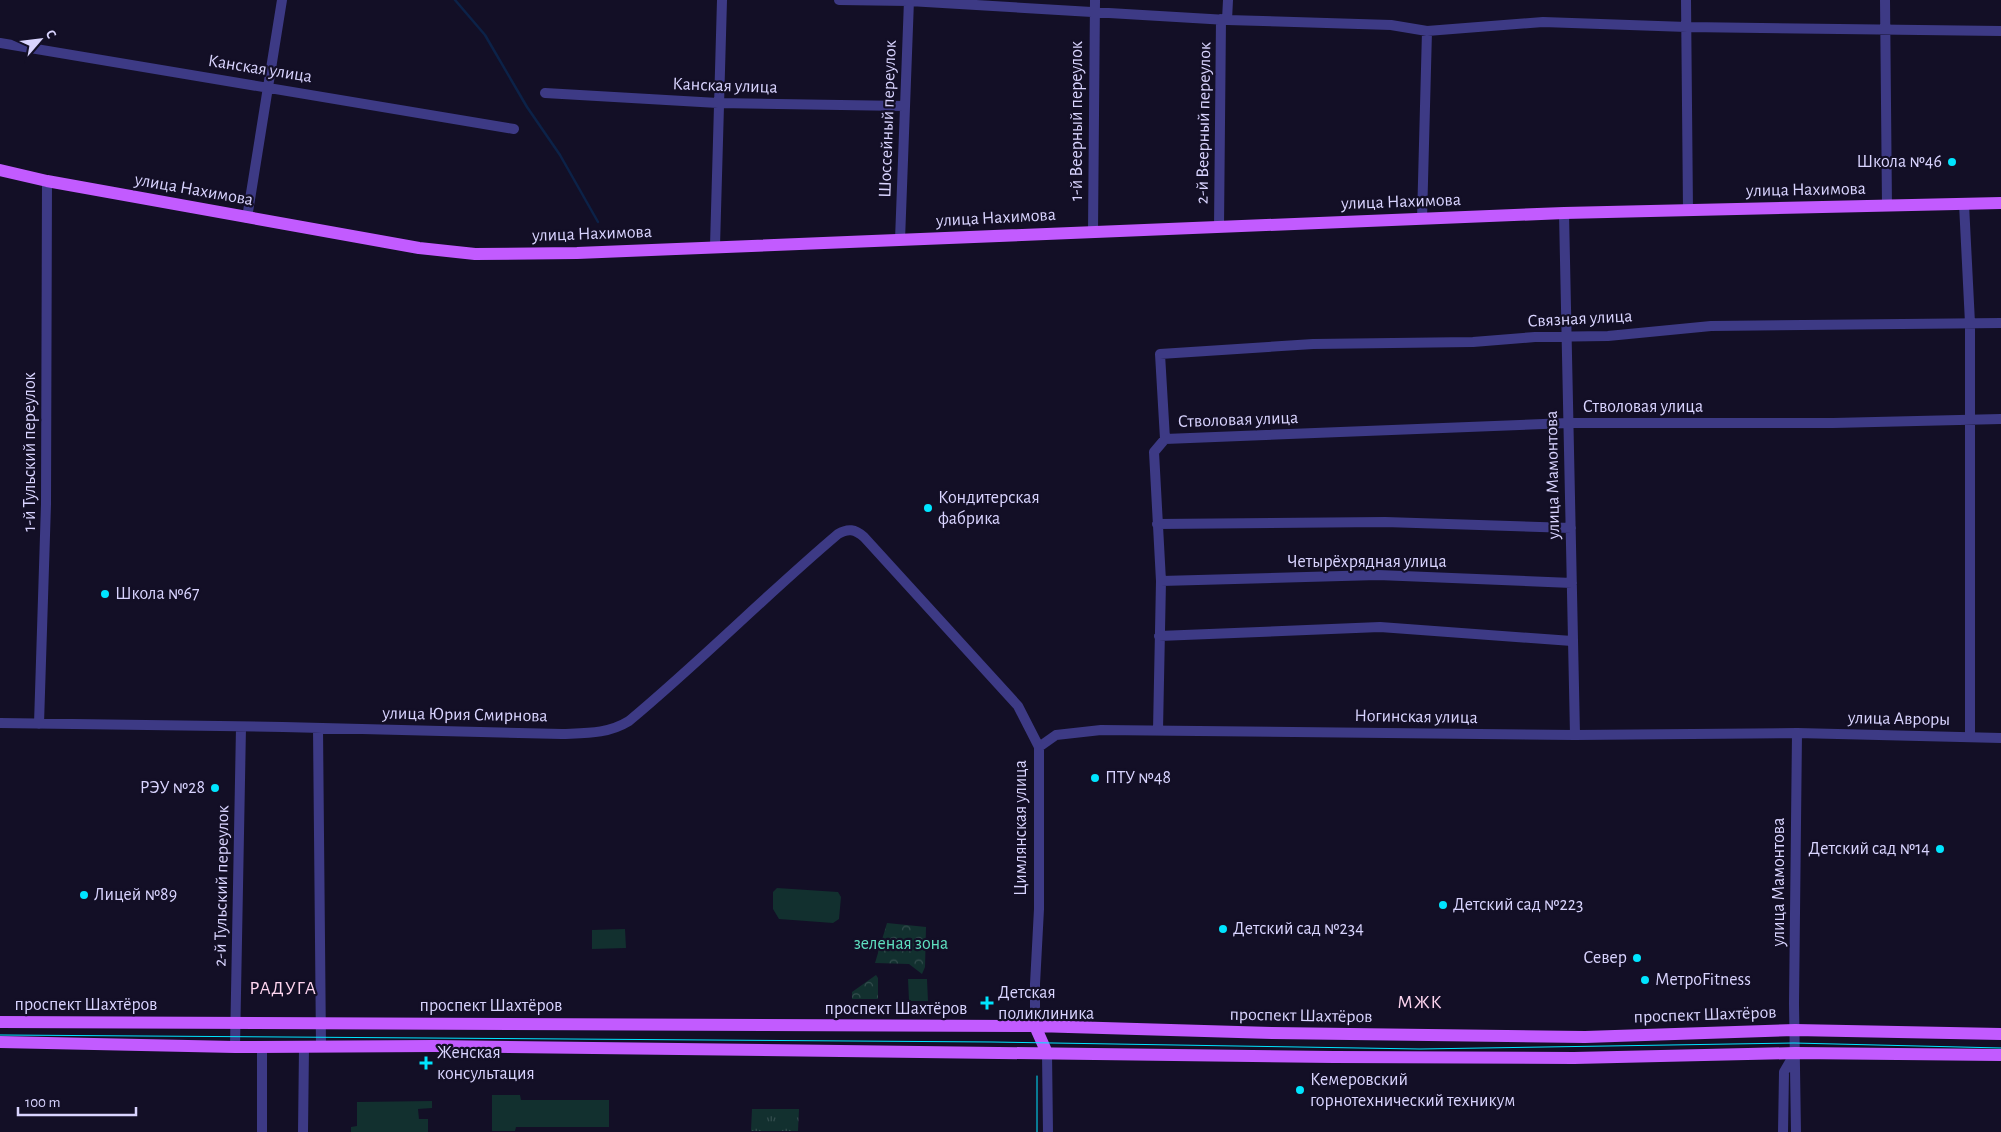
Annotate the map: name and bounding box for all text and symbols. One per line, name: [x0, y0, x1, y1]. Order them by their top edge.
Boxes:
north arrow: [15, 15, 65, 65]
text: С: [43, 28, 59, 41]
street label: Шоссейный переулок: [876, 39, 900, 198]
street label: 1-й Веерный переулок: [1068, 40, 1086, 201]
street label: 2-й Веерный переулок: [1194, 41, 1214, 204]
street label: Канская улица: [207, 52, 313, 86]
street label: Канская улица: [672, 75, 778, 97]
place label: Школа №46: [1856, 153, 1942, 171]
marker: Школа №46: [1946, 156, 1958, 168]
street label: улица Нахимова: [132, 171, 255, 209]
street label: улица Нахимова: [1745, 180, 1866, 200]
street label: улица Нахимова: [1340, 191, 1461, 213]
street label: улица Нахимова: [935, 206, 1056, 230]
street label: улица Нахимова: [531, 223, 652, 245]
street label: Связная улица: [1527, 307, 1633, 331]
street label: 1-й Тульский переулок: [21, 372, 39, 532]
street label: Стволовая улица: [1583, 398, 1703, 416]
street label: Стволовая улица: [1177, 409, 1299, 431]
street label: улица Мамонтова: [1543, 410, 1563, 541]
place label: Кондитерская фабрика: [938, 489, 1040, 528]
marker: Кондитерская фабрика: [922, 502, 934, 514]
street label: Четырёхрядная улица: [1287, 553, 1447, 571]
place label: Школа №67: [115, 585, 199, 603]
marker: Школа №67: [99, 588, 111, 600]
street label: улица Юрия Смирнова: [381, 705, 548, 725]
street label: Ногинская улица: [1354, 707, 1478, 727]
street label: улица Авроры: [1847, 709, 1950, 729]
street label: Цимлянская улица: [1012, 760, 1030, 896]
place label: ПТУ №48: [1105, 769, 1171, 787]
marker: ПТУ №48: [1089, 772, 1101, 784]
place label: РЭУ №28: [140, 779, 205, 797]
marker: РЭУ №28: [209, 782, 221, 794]
street label: 2-й Тульский переулок: [212, 804, 232, 967]
street label: улица Мамонтова: [1770, 818, 1788, 947]
place label: Детский сад №14: [1809, 840, 1930, 858]
marker: Детский сад №14: [1934, 843, 1946, 855]
place label: Лицей №89: [94, 886, 177, 904]
marker: Лицей №89: [78, 889, 90, 901]
place label: Детский сад №223: [1453, 896, 1583, 914]
marker: Детский сад №223: [1437, 899, 1449, 911]
place label: Детский сад №234: [1233, 920, 1364, 938]
marker: Детский сад №234: [1217, 923, 1229, 935]
park label: зеленая зона: [854, 935, 948, 953]
place label: Север: [1583, 949, 1627, 967]
marker: Север: [1631, 952, 1643, 964]
place label: МетроFitness: [1655, 971, 1751, 989]
marker: МетроFitness: [1639, 974, 1651, 986]
district label: РАДУГА: [249, 979, 317, 998]
place label: Детская поликлиника: [998, 984, 1094, 1023]
district label: МЖК: [1397, 993, 1443, 1012]
street label: проспект Шахтёров: [15, 996, 157, 1014]
marker: Детская поликлиника: [980, 996, 994, 1010]
street label: проспект Шахтёров: [420, 997, 562, 1015]
street label: проспект Шахтёров: [825, 1000, 967, 1018]
street label: проспект Шахтёров: [1633, 1004, 1777, 1026]
street label: проспект Шахтёров: [1229, 1006, 1373, 1026]
place label: Женская консультация: [437, 1044, 535, 1083]
marker: Женская консультация: [419, 1056, 433, 1070]
place label: Кемеровский горнотехнический техникум: [1310, 1071, 1515, 1110]
scale bar: [18, 1084, 135, 1116]
marker: Кемеровский горнотехнический техникум: [1294, 1084, 1306, 1096]
text: 100 m: [25, 1095, 60, 1110]

